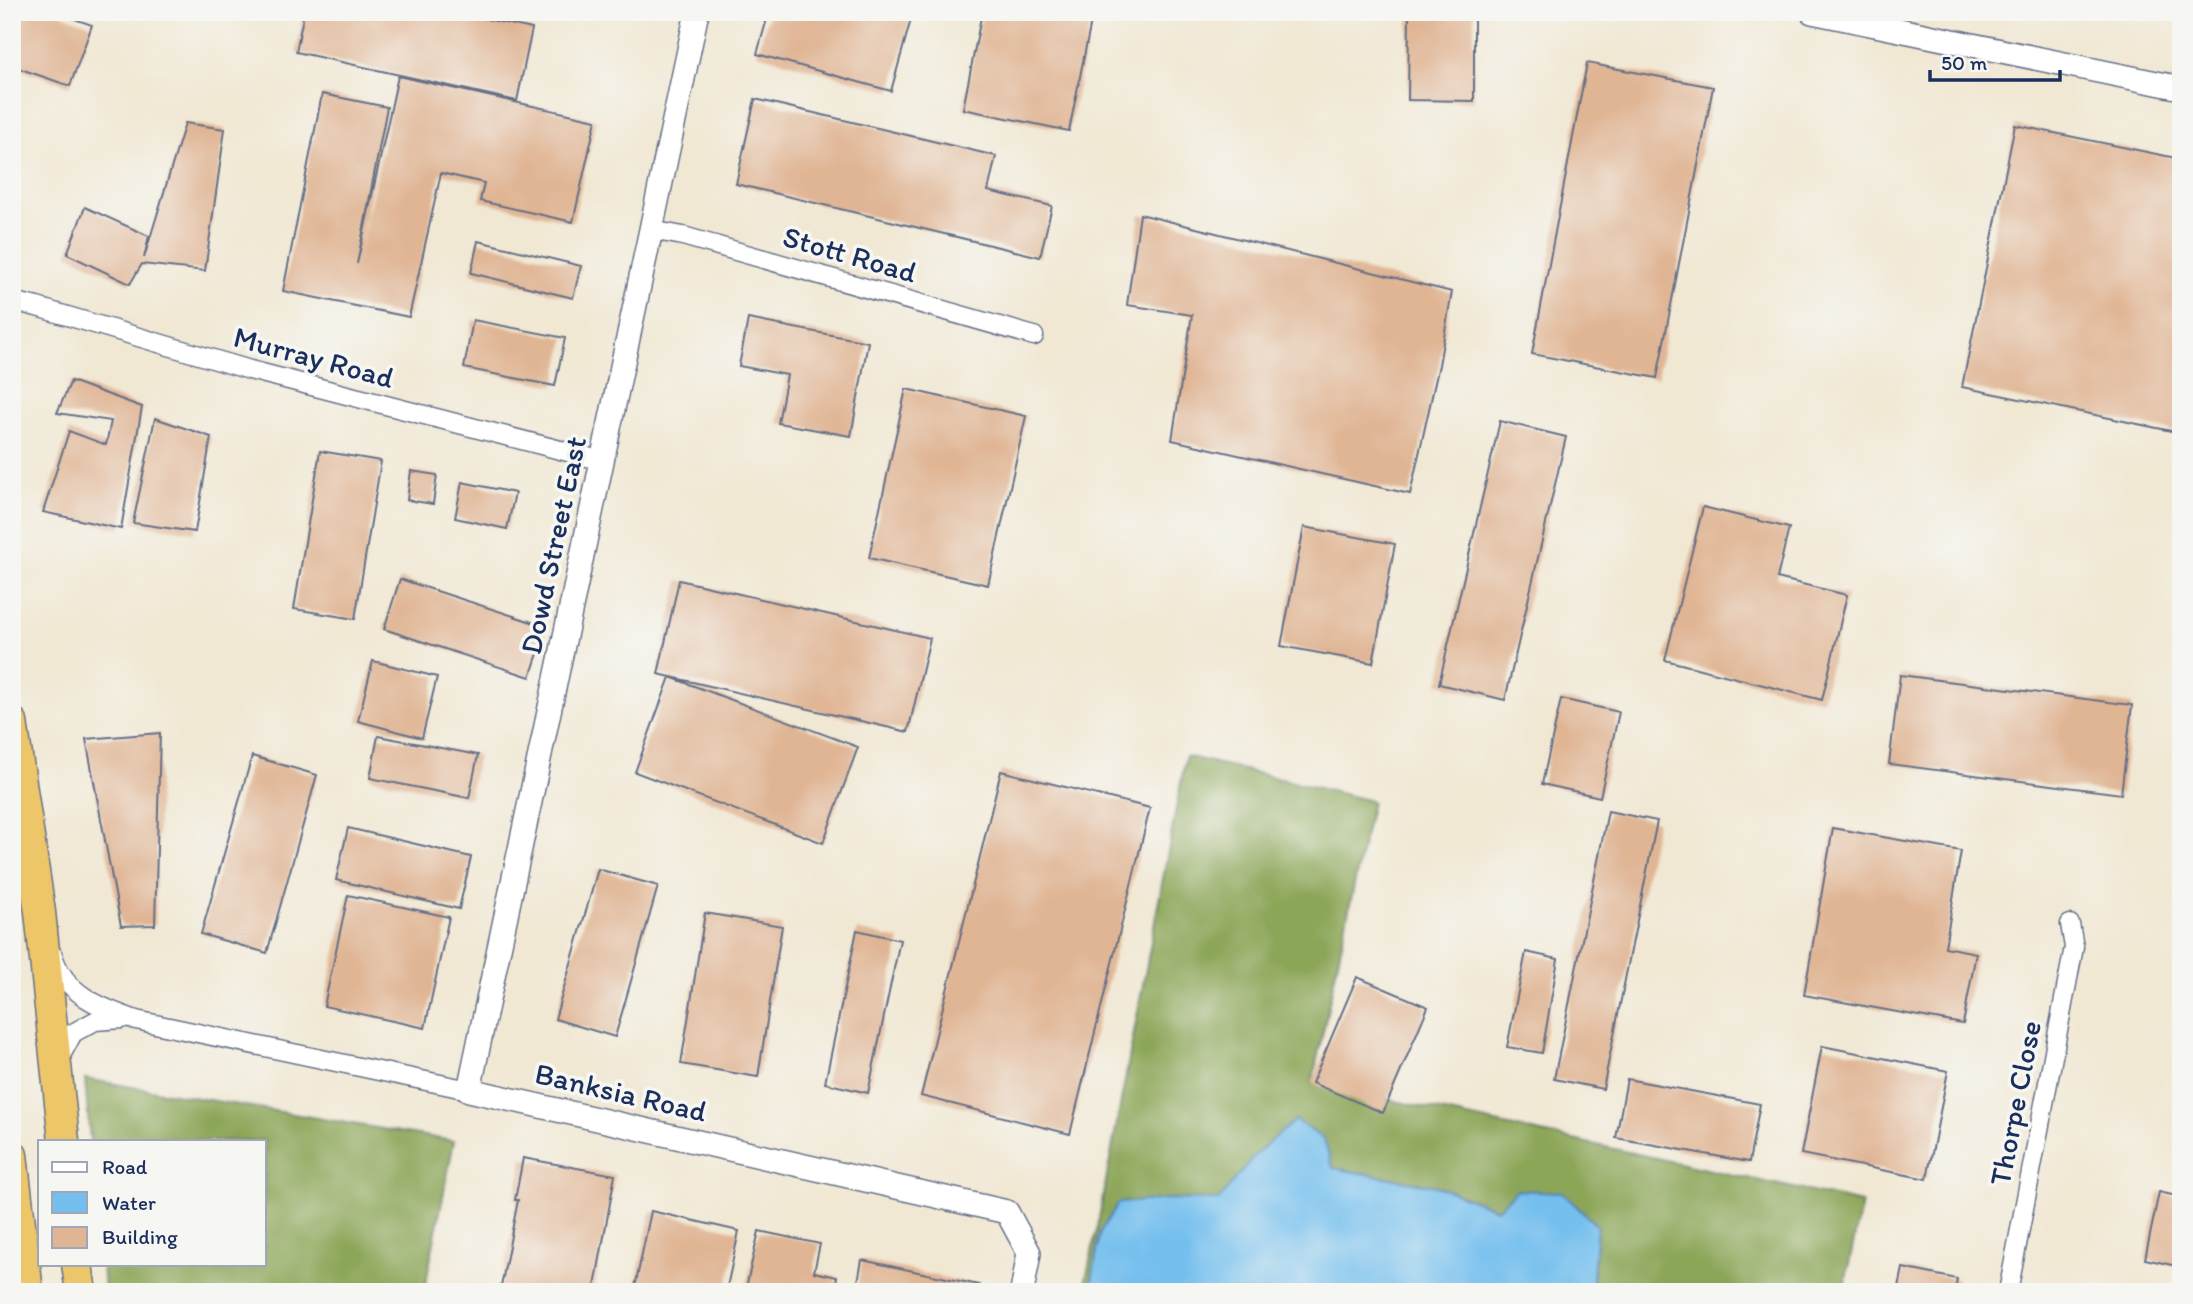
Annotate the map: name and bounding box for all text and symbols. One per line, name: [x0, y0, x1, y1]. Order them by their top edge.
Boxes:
scale bar: [1930, 38, 2060, 82]
text: 50 m: [1941, 50, 1988, 75]
street label: Stott Road: [779, 217, 922, 291]
street label: Murray Road: [230, 318, 399, 396]
street label: Dowd Street East: [512, 433, 594, 657]
street label: Thorpe Close: [1981, 1017, 2049, 1189]
street label: Banksia Road: [531, 1054, 711, 1130]
legend: [38, 1140, 266, 1266]
text: Road: [102, 1154, 148, 1179]
text: Water: [102, 1190, 156, 1215]
text: Building: [102, 1224, 178, 1249]

